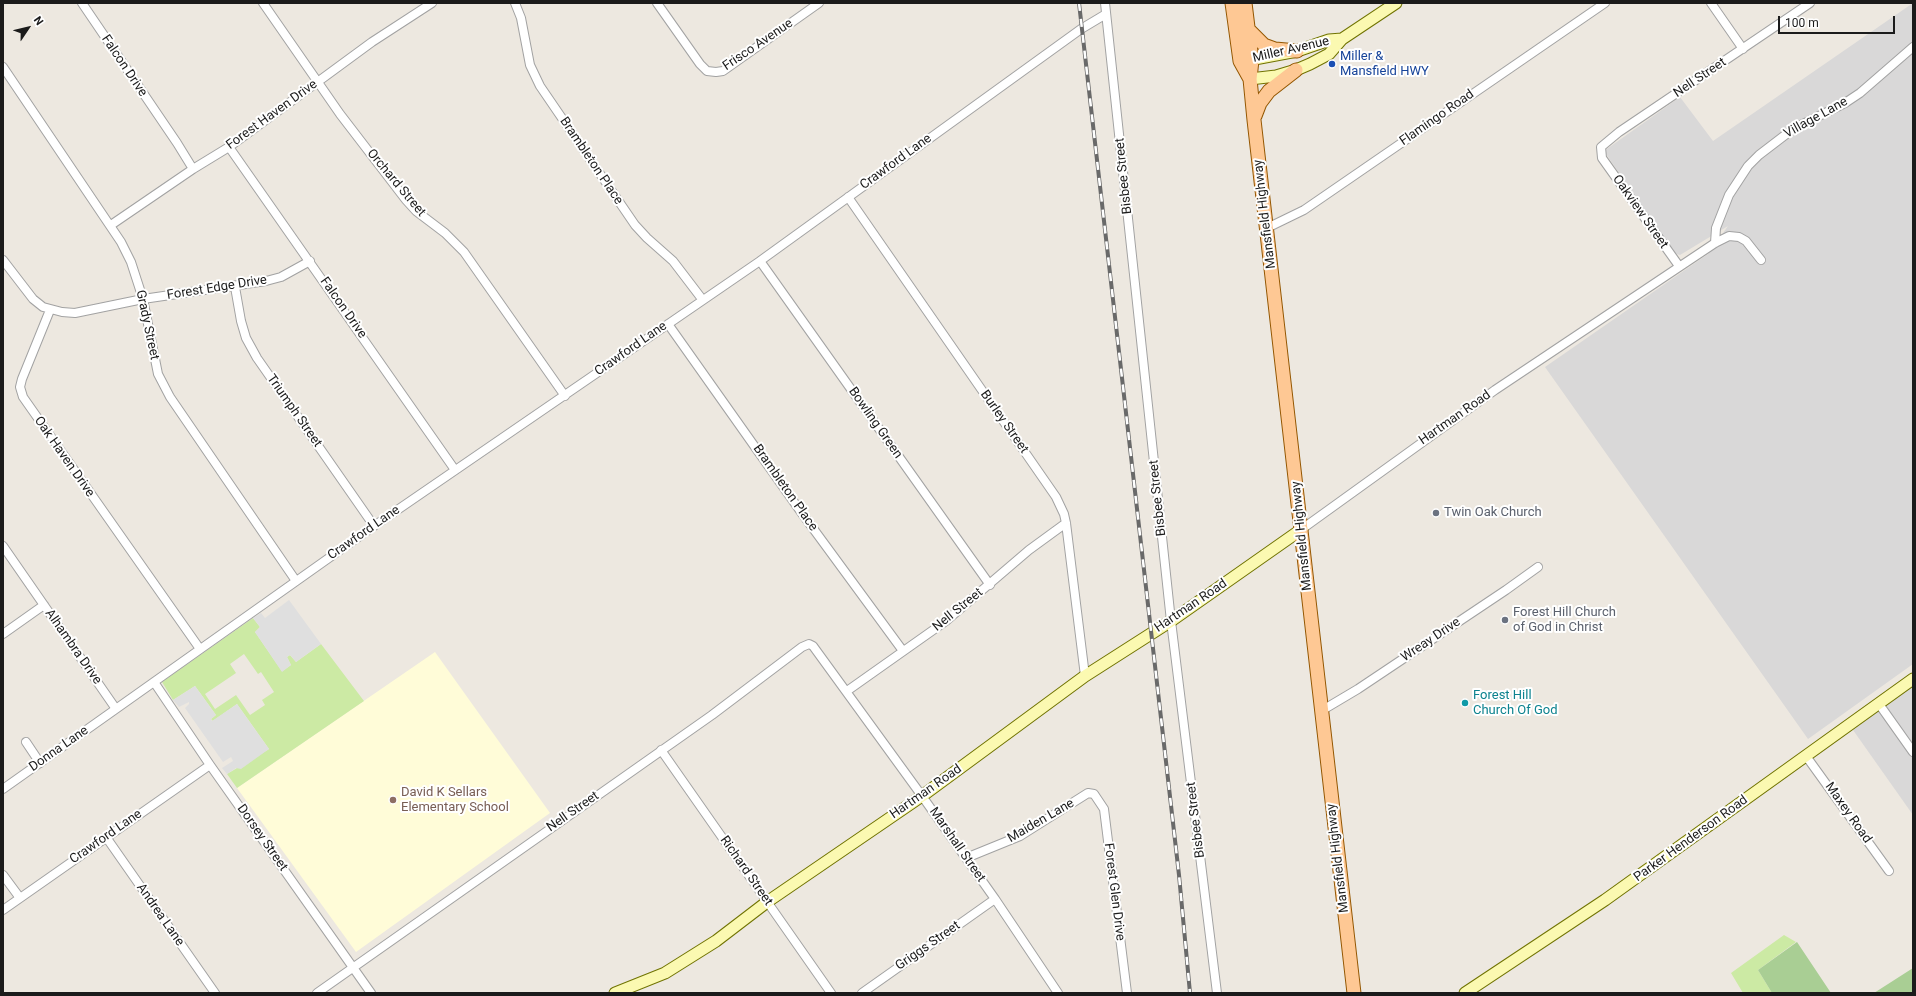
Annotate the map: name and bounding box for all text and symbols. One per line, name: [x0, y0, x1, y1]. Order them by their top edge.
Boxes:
north arrow: [8, 8, 48, 48]
scale bar: [1780, 8, 1897, 34]
text: N: [31, 14, 46, 28]
street label: Frisco Avenue: [720, 16, 796, 74]
text: 100 m: [1785, 16, 1819, 30]
street label: Falcon Drive: [98, 32, 150, 100]
street label: Miller Avenue: [1251, 34, 1331, 66]
place label: Miller & Mansfield HWY: [1340, 49, 1429, 80]
street label: Nell Street: [1671, 55, 1729, 101]
marker: Miller & Mansfield HWY: [1327, 59, 1337, 69]
street label: Forest Haven Drive: [223, 77, 321, 153]
street label: Flamingo Road: [1397, 87, 1477, 149]
street label: Village Lane: [1781, 94, 1851, 142]
street label: Brambleton Place: [556, 114, 626, 208]
street label: Crawford Lane: [857, 131, 935, 193]
street label: Bisbee Street: [1112, 137, 1136, 215]
street label: Orchard Street: [363, 146, 429, 220]
street label: Mansfield Highway: [1251, 159, 1279, 269]
street label: Oakview Street: [1609, 172, 1671, 252]
street label: Forest Edge Drive: [166, 272, 268, 304]
street label: Falcon Drive: [316, 274, 370, 342]
street label: Grady Street: [132, 289, 162, 361]
street label: Crawford Lane: [592, 318, 670, 380]
street label: Triumph Street: [263, 372, 325, 450]
street label: Bowling Green: [845, 384, 905, 462]
street label: Burley Street: [977, 387, 1031, 457]
street label: Hartman Road: [1416, 388, 1494, 448]
street label: Oak Haven Drive: [30, 414, 98, 500]
street label: Brambleton Place: [749, 442, 821, 534]
street label: Bisbee Street: [1146, 459, 1170, 537]
street label: Mansfield Highway: [1288, 481, 1316, 591]
street label: Crawford Lane: [325, 502, 403, 564]
place label: Twin Oak Church: [1444, 505, 1542, 521]
marker: Twin Oak Church: [1431, 508, 1441, 518]
street label: Hartman Road: [1152, 576, 1230, 636]
street label: Nell Street: [930, 585, 986, 635]
place label: Forest Hill Church of God in Christ: [1513, 605, 1616, 636]
street label: Alhambra Drive: [41, 606, 105, 688]
street label: Wreay Drive: [1398, 614, 1464, 666]
marker: Forest Hill Church of God in Christ: [1500, 615, 1510, 625]
place label: Forest Hill Church Of God: [1473, 688, 1558, 719]
marker: Forest Hill Church Of God: [1460, 698, 1470, 708]
street label: Donna Lane: [26, 723, 92, 775]
street label: Hartman Road: [887, 762, 965, 822]
street label: Maxey Road: [1821, 780, 1875, 846]
street label: Bisbee Street: [1184, 781, 1208, 859]
place label: David K Sellars Elementary School: [401, 785, 509, 816]
street label: Nell Street: [544, 788, 602, 836]
street label: Parker Henderson Road: [1631, 792, 1751, 886]
marker: David K Sellars Elementary School: [388, 795, 398, 805]
street label: Maiden Lane: [1005, 796, 1077, 846]
street label: Dorsey Street: [233, 802, 291, 874]
street label: Mansfield Highway: [1324, 803, 1352, 913]
street label: Marshall Street: [925, 805, 989, 885]
street label: Crawford Lane: [67, 806, 145, 868]
street label: Richard Street: [716, 833, 776, 909]
street label: Forest Glen Drive: [1100, 842, 1128, 942]
street label: Andrea Lane: [133, 881, 187, 949]
street label: Griggs Street: [893, 918, 963, 974]

